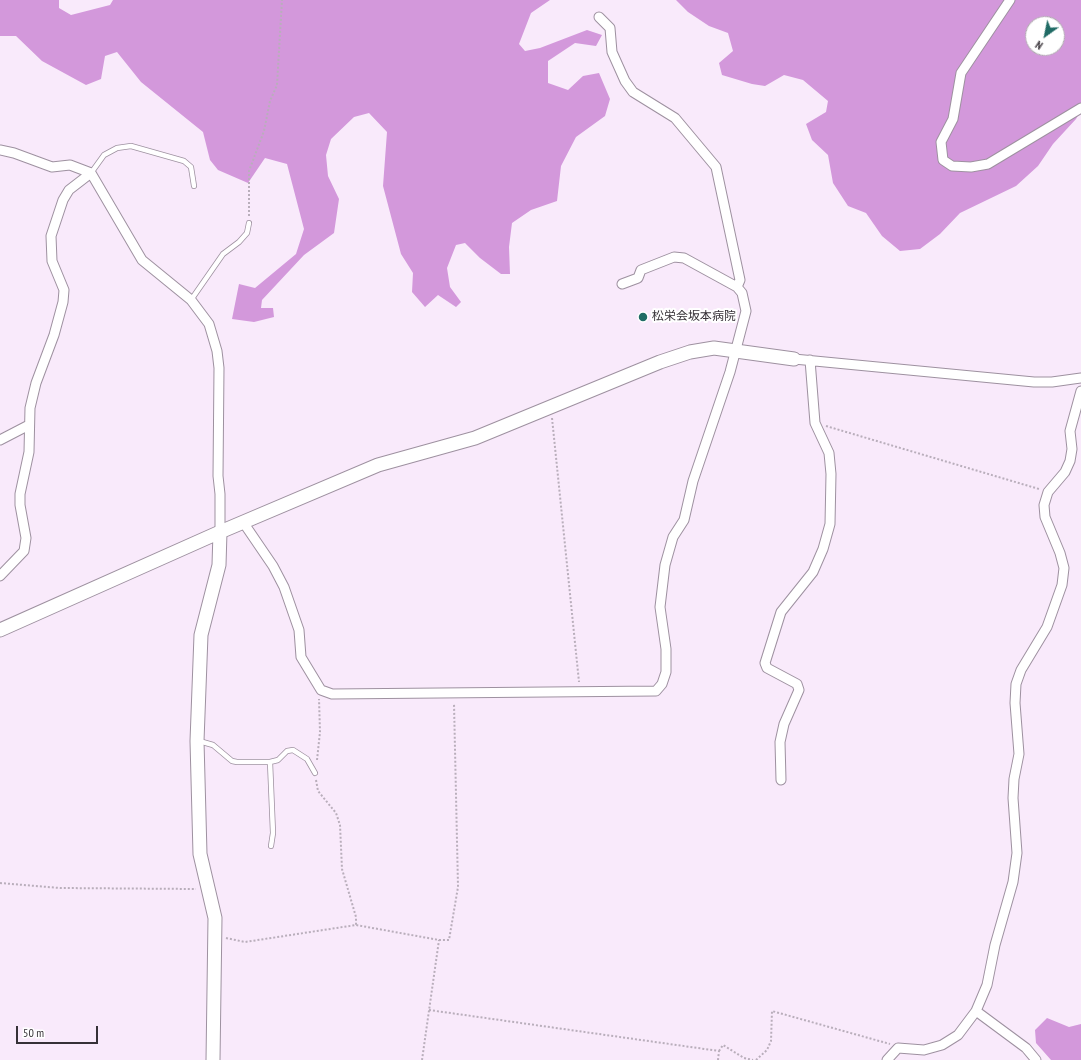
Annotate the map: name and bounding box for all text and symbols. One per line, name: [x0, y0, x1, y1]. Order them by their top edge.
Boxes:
north arrow: [1025, 16, 1065, 56]
text: N: [1033, 38, 1045, 53]
place label: 松栄会坂本病院: [652, 310, 736, 324]
marker: 松栄会坂本病院: [637, 311, 649, 323]
scale bar: [18, 1018, 100, 1044]
text: 50 m: [23, 1025, 44, 1040]

